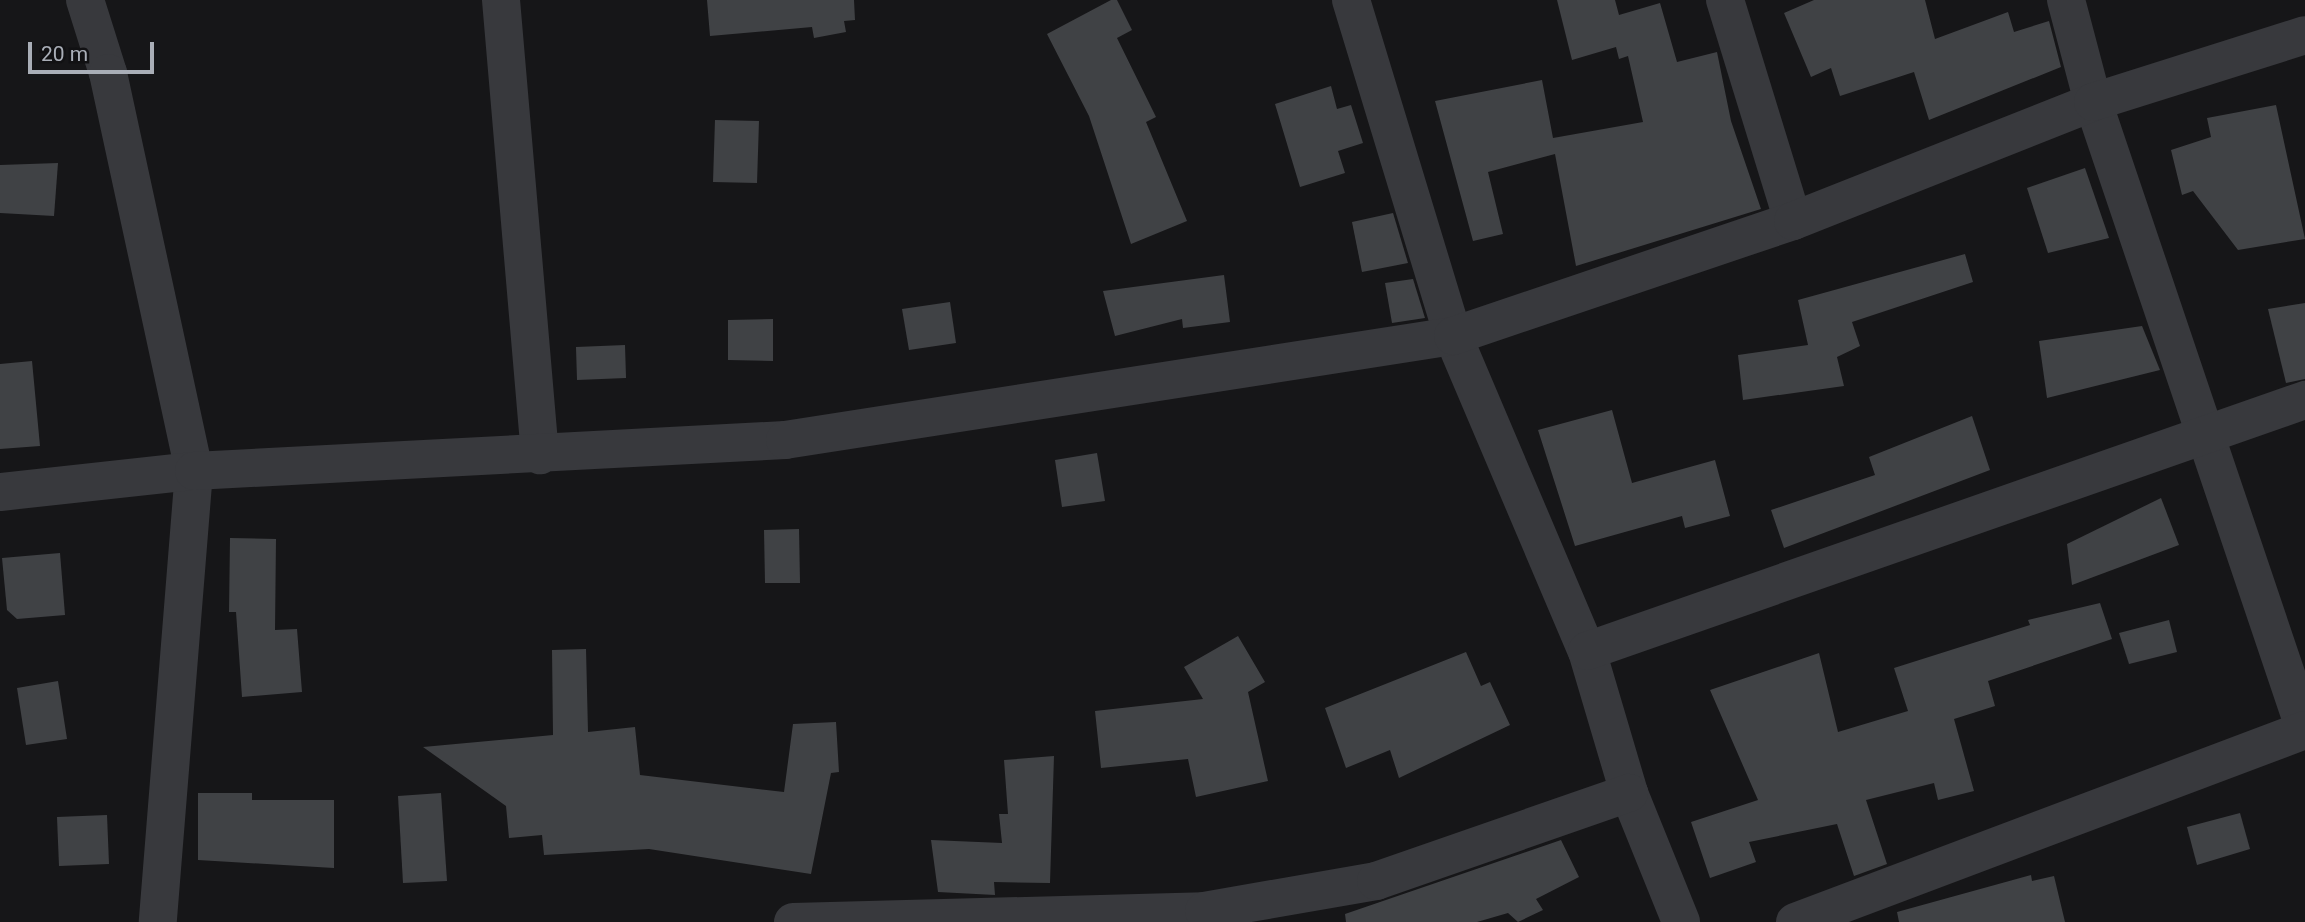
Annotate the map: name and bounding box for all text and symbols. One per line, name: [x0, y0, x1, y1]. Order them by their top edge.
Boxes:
scale bar: [32, 28, 158, 72]
text: 20 m: [41, 42, 88, 66]

